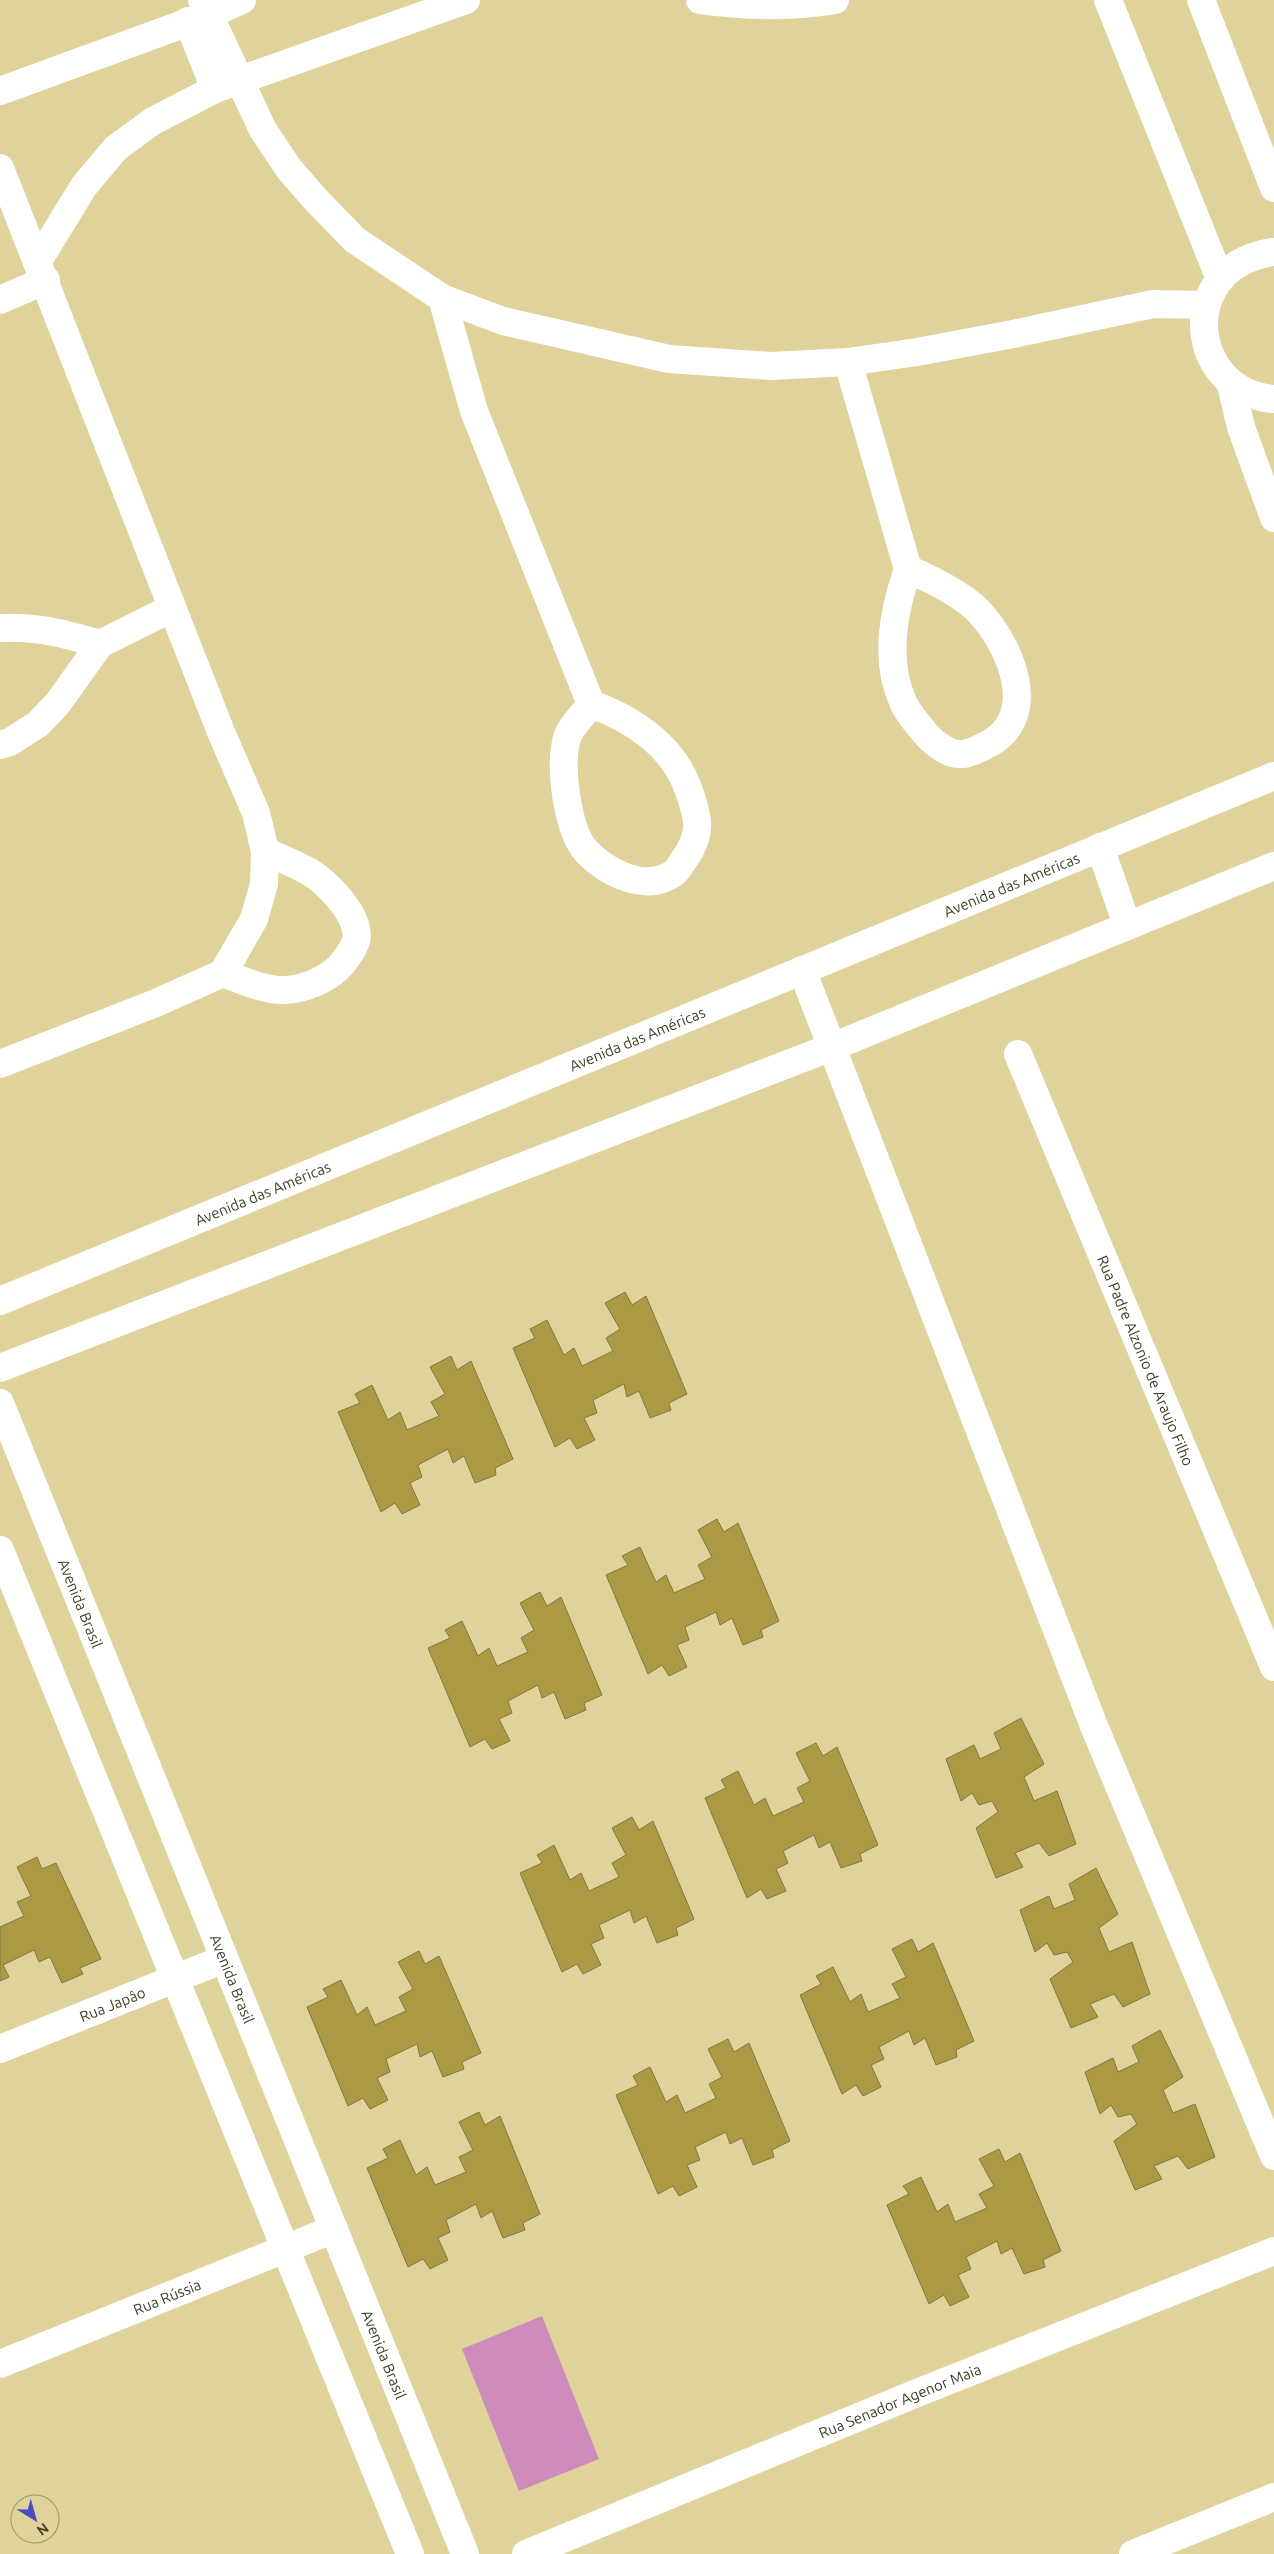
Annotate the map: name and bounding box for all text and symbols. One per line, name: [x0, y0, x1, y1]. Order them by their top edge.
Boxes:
street label: Avenida das Américas: [941, 849, 1082, 920]
street label: Avenida das Américas: [567, 1003, 707, 1074]
street label: Avenida das Américas: [192, 1157, 333, 1228]
street label: Rua Padre Alzonio de Araujo Filho: [1094, 1253, 1197, 1468]
street label: Avenida Brasil: [55, 1556, 106, 1650]
street label: Avenida Brasil: [207, 1932, 258, 2026]
street label: Rua Japâo: [77, 1983, 148, 2025]
street label: Rua Rússia: [131, 2275, 203, 2318]
street label: Avenida Brasil: [359, 2307, 410, 2401]
street label: Rua Senador Agenor Maia: [816, 2360, 983, 2441]
north arrow: [10, 2494, 60, 2544]
text: N: [34, 2520, 52, 2539]

